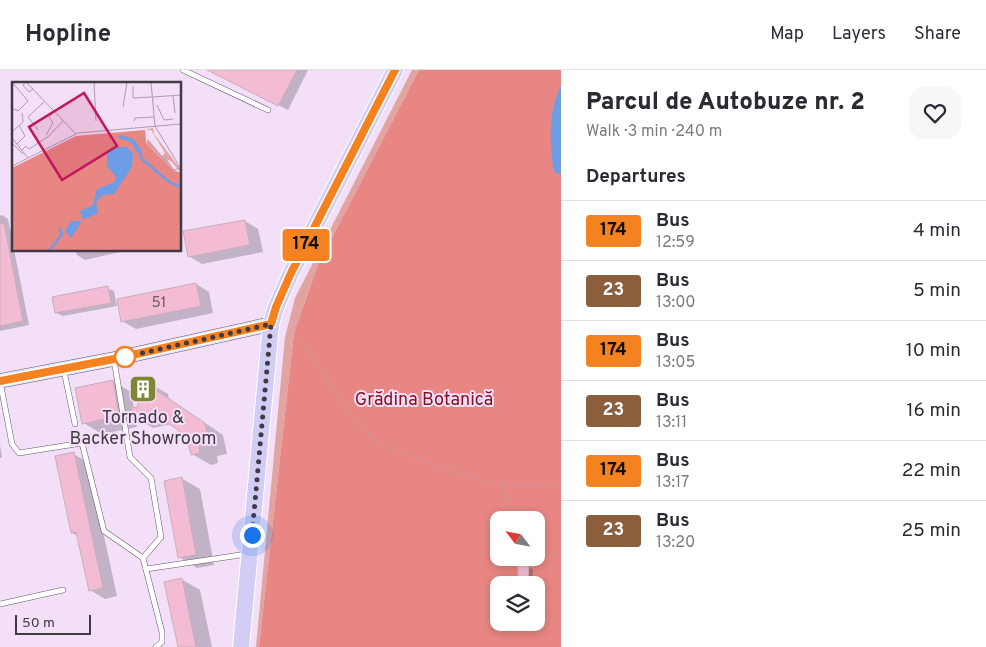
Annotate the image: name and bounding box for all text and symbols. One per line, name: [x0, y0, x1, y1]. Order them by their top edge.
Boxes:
text: Hopline: [25, 20, 111, 50]
text: Map: [770, 23, 804, 46]
text: Layers: [832, 23, 886, 46]
text: Share: [914, 23, 961, 46]
inset map: [12, 82, 181, 251]
button: heart: [909, 87, 961, 139]
text: Parcul de Autobuze nr. 2: [586, 88, 865, 118]
text: Walk · 3 min · 240 m: [586, 122, 722, 142]
text: Departures: [586, 165, 686, 189]
text: Bus: [656, 209, 690, 233]
text: 174: [600, 219, 627, 242]
text: 4 min: [913, 219, 961, 243]
line badge: 174: [277, 229, 335, 261]
text: 174: [293, 233, 319, 256]
text: 12:59: [656, 233, 695, 253]
text: Bus: [656, 269, 690, 293]
text: 23: [603, 279, 624, 302]
text: 5 min: [913, 279, 961, 303]
text: 13:00: [656, 293, 696, 313]
house number: 51: [152, 294, 166, 313]
text: Bus: [656, 329, 690, 353]
text: 174: [600, 339, 627, 362]
text: 10 min: [906, 339, 961, 363]
unlabelled marker: [114, 346, 136, 368]
text: 13:05: [656, 353, 695, 373]
building icon: Tornado & Backer Showroom: [128, 374, 158, 404]
park label: Grădina Botanică: [355, 389, 493, 412]
text: Bus: [656, 389, 690, 413]
text: 23: [603, 399, 624, 422]
text: 16 min: [906, 399, 961, 423]
place label: Tornado & Backer Showroom: [70, 407, 216, 451]
text: 13:11: [656, 413, 687, 433]
text: Bus: [656, 449, 690, 473]
text: 174: [600, 459, 627, 482]
text: 22 min: [902, 459, 961, 483]
text: 13:17: [656, 473, 689, 493]
text: Bus: [656, 509, 690, 533]
north arrow: [490, 511, 545, 566]
map controls: [490, 511, 545, 631]
text: 23: [603, 519, 624, 542]
text: 25 min: [901, 519, 961, 543]
your location: [240, 523, 265, 548]
text: 13:20: [656, 533, 695, 553]
button: layers: [490, 576, 545, 631]
scale bar: [15, 612, 91, 635]
text: 50 m: [22, 615, 55, 632]

